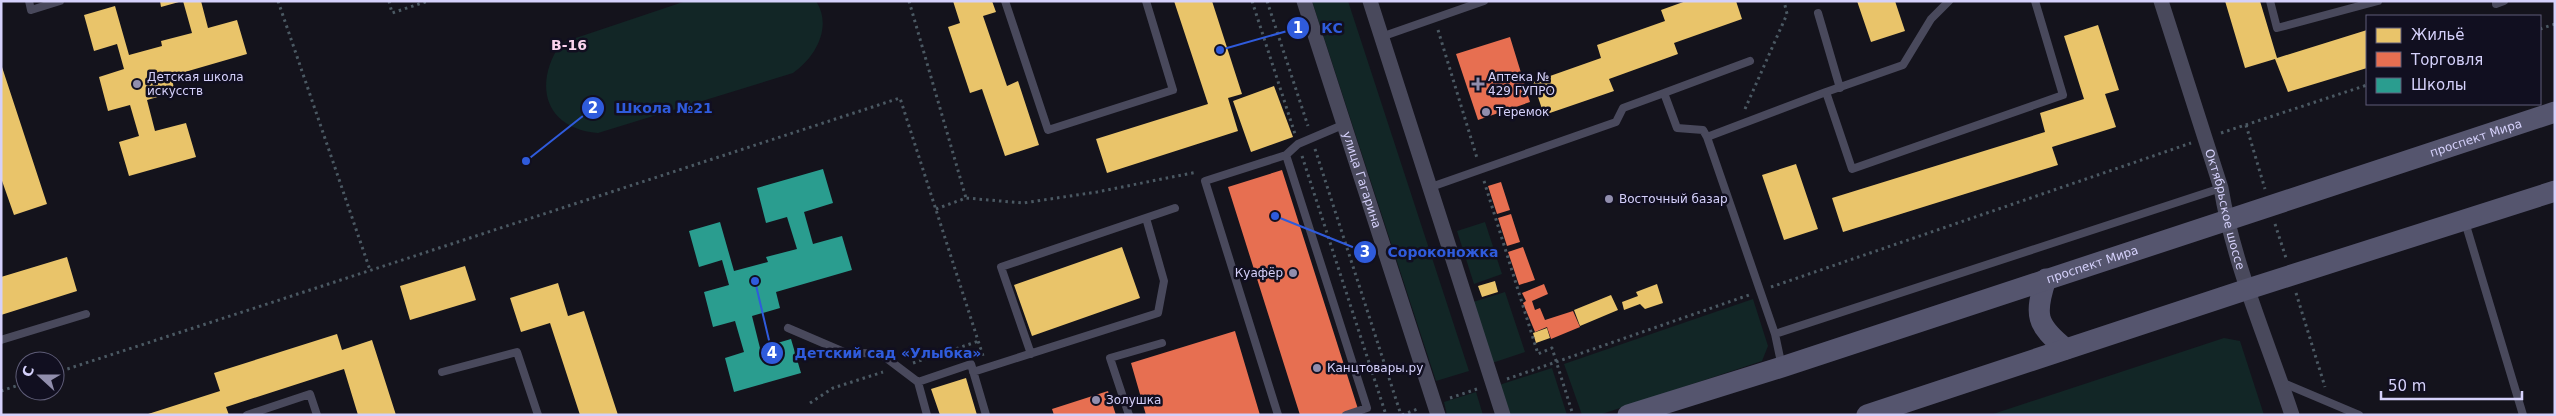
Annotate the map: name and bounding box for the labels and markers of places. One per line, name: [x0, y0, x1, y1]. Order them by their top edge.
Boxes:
callout: КС: [1286, 13, 1353, 42]
place label: Детская школа искусств: [147, 70, 244, 98]
place label: Аптека № 429 ГУПРО: [1488, 70, 1555, 98]
marker: Детская школа искусств: [131, 78, 143, 90]
marker: Аптека № 429 ГУПРО: [1472, 78, 1484, 90]
callout: Школа №21: [580, 93, 722, 122]
place label: Теремок: [1495, 105, 1549, 119]
marker: Теремок: [1480, 106, 1492, 118]
place label: Восточный базар: [1619, 192, 1728, 206]
marker: Восточный базар: [1603, 193, 1615, 205]
callout: Сороконожка: [1353, 237, 1508, 266]
place label: Куафёр: [1235, 266, 1283, 280]
marker: Куафёр: [1287, 267, 1299, 279]
callout: Детский сад «Улыбка»: [760, 338, 992, 367]
place label: Канцтовары.ру: [1327, 361, 1423, 375]
marker: Канцтовары.ру: [1311, 362, 1323, 374]
place label: Золушка: [1106, 393, 1161, 407]
marker: Золушка: [1090, 394, 1102, 406]

